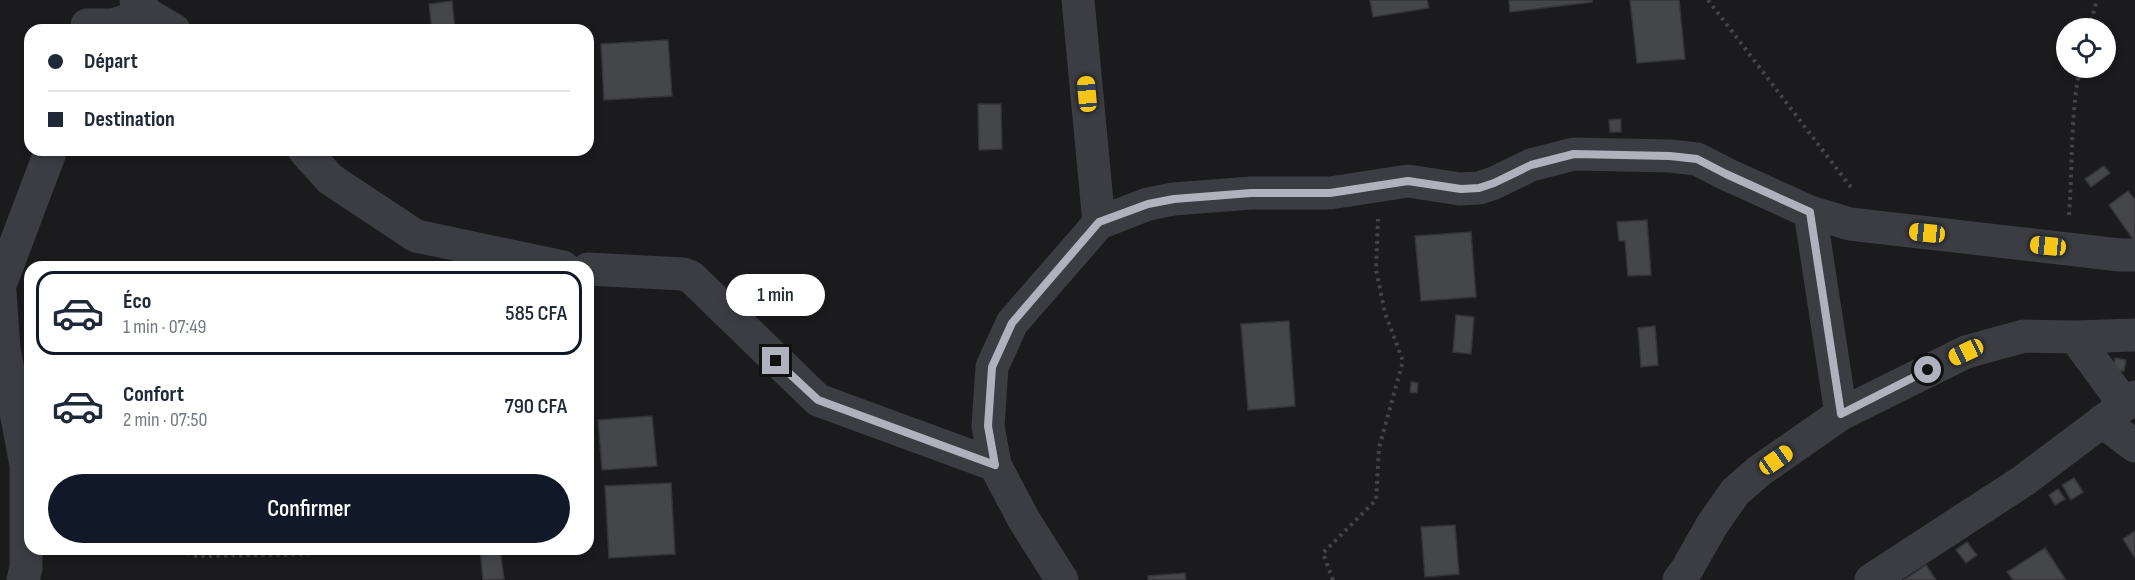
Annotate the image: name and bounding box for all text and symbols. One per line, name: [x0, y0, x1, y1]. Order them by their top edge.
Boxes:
map controls: [2056, 18, 2116, 78]
button: locate: [2056, 18, 2116, 78]
text: Départ: [84, 48, 138, 75]
car: [1076, 75, 1098, 113]
text: Destination: [84, 106, 175, 133]
car: [1908, 222, 1946, 244]
car: [2029, 235, 2067, 257]
callout: 1 min: [726, 274, 826, 316]
text: 1 min: [757, 283, 794, 307]
icon: car: [51, 286, 105, 340]
text: Éco: [123, 288, 151, 315]
text: 585 CFA: [505, 300, 567, 327]
text: 1 min · 07:49: [123, 315, 206, 339]
car: [1946, 336, 1986, 368]
route end: [762, 347, 789, 374]
route start: [1914, 356, 1941, 383]
icon: car: [51, 379, 105, 433]
text: Confort: [123, 381, 184, 408]
text: 790 CFA: [504, 393, 567, 420]
text: 2 min · 07:50: [123, 408, 207, 432]
car: [1756, 442, 1796, 478]
button: Confirmer: [48, 474, 570, 543]

